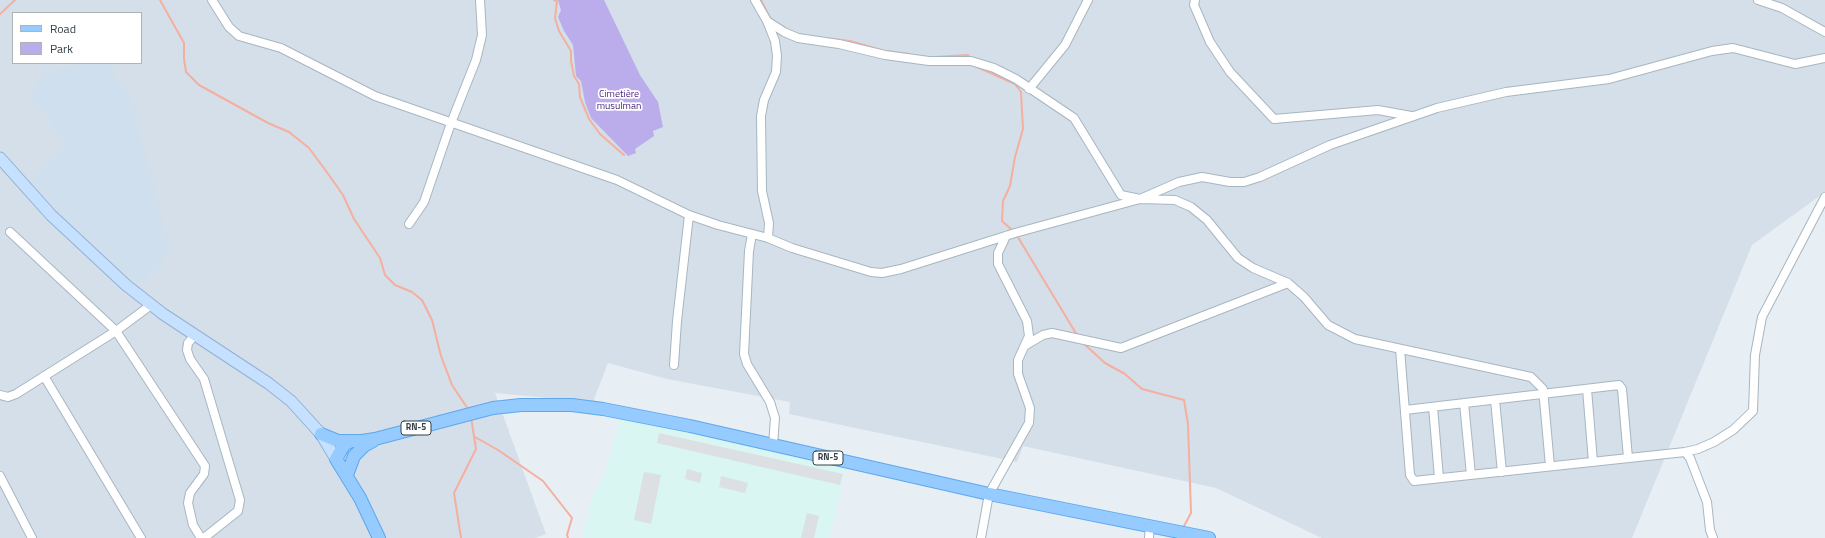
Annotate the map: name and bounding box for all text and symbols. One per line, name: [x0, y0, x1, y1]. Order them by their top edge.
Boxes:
legend: [12, 12, 142, 64]
text: Road: [50, 19, 76, 38]
text: Park: [50, 39, 73, 58]
park label: Cimetière musulman: [597, 89, 641, 112]
road number: RN-5: [401, 421, 431, 435]
road number: RN-5: [813, 451, 843, 465]

